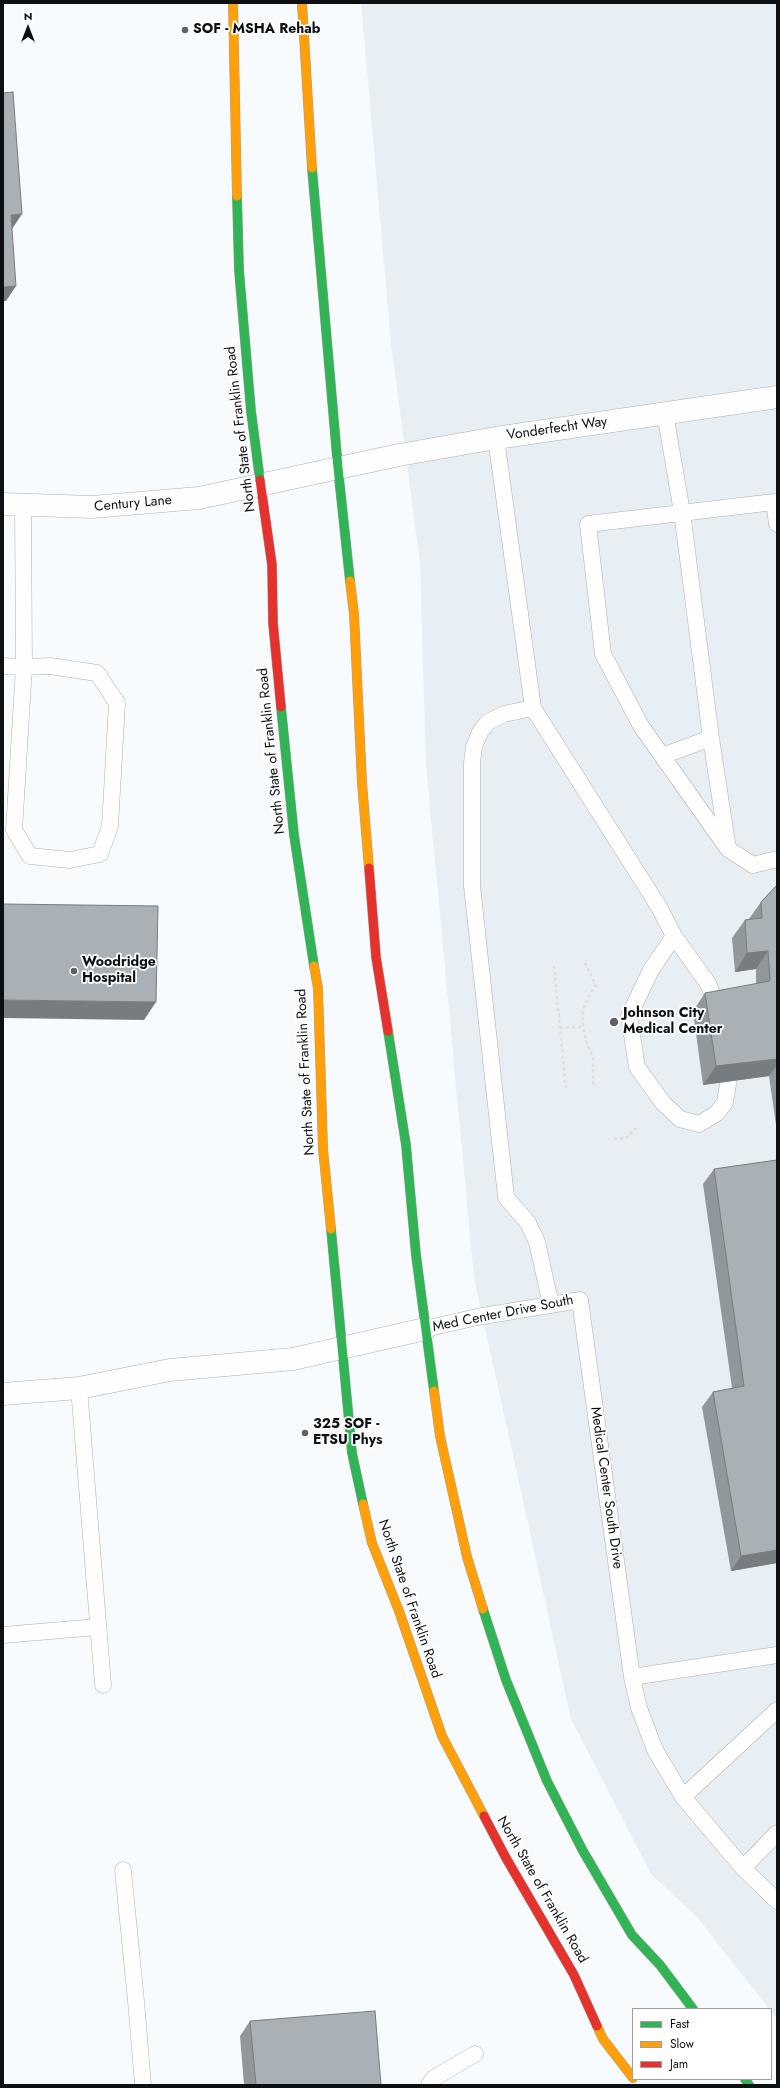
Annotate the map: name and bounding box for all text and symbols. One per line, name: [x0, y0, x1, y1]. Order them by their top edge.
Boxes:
north arrow: [8, 8, 48, 48]
text: N: [24, 8, 32, 24]
place label: SOF - MSHA Rehab: [193, 22, 320, 38]
marker: SOF - MSHA Rehab: [180, 25, 190, 35]
street label: North State of Franklin Road: [222, 345, 260, 513]
street label: Vonderfecht Way: [506, 414, 608, 444]
street label: Century Lane: [93, 492, 173, 516]
street label: North State of Franklin Road: [255, 667, 289, 835]
place label: Woodridge Hospital: [82, 955, 156, 988]
marker: Woodridge Hospital: [69, 966, 79, 976]
street label: North State of Franklin Road: [293, 988, 319, 1156]
place label: Johnson City Medical Center: [623, 1006, 723, 1038]
marker: Johnson City Medical Center: [608, 1016, 620, 1028]
street label: Med Center Drive South: [431, 1292, 575, 1336]
street label: Medical Center South Drive: [586, 1406, 626, 1570]
place label: 325 SOF - ETSU Phys: [313, 1417, 382, 1450]
marker: 325 SOF - ETSU Phys: [300, 1428, 310, 1438]
street label: North State of Franklin Road: [374, 1517, 444, 1681]
street label: North State of Franklin Road: [493, 1814, 591, 1966]
legend: [632, 2008, 772, 2080]
text: Fast: [670, 2015, 689, 2033]
text: Slow: [670, 2035, 694, 2053]
text: Jam: [670, 2055, 688, 2073]

